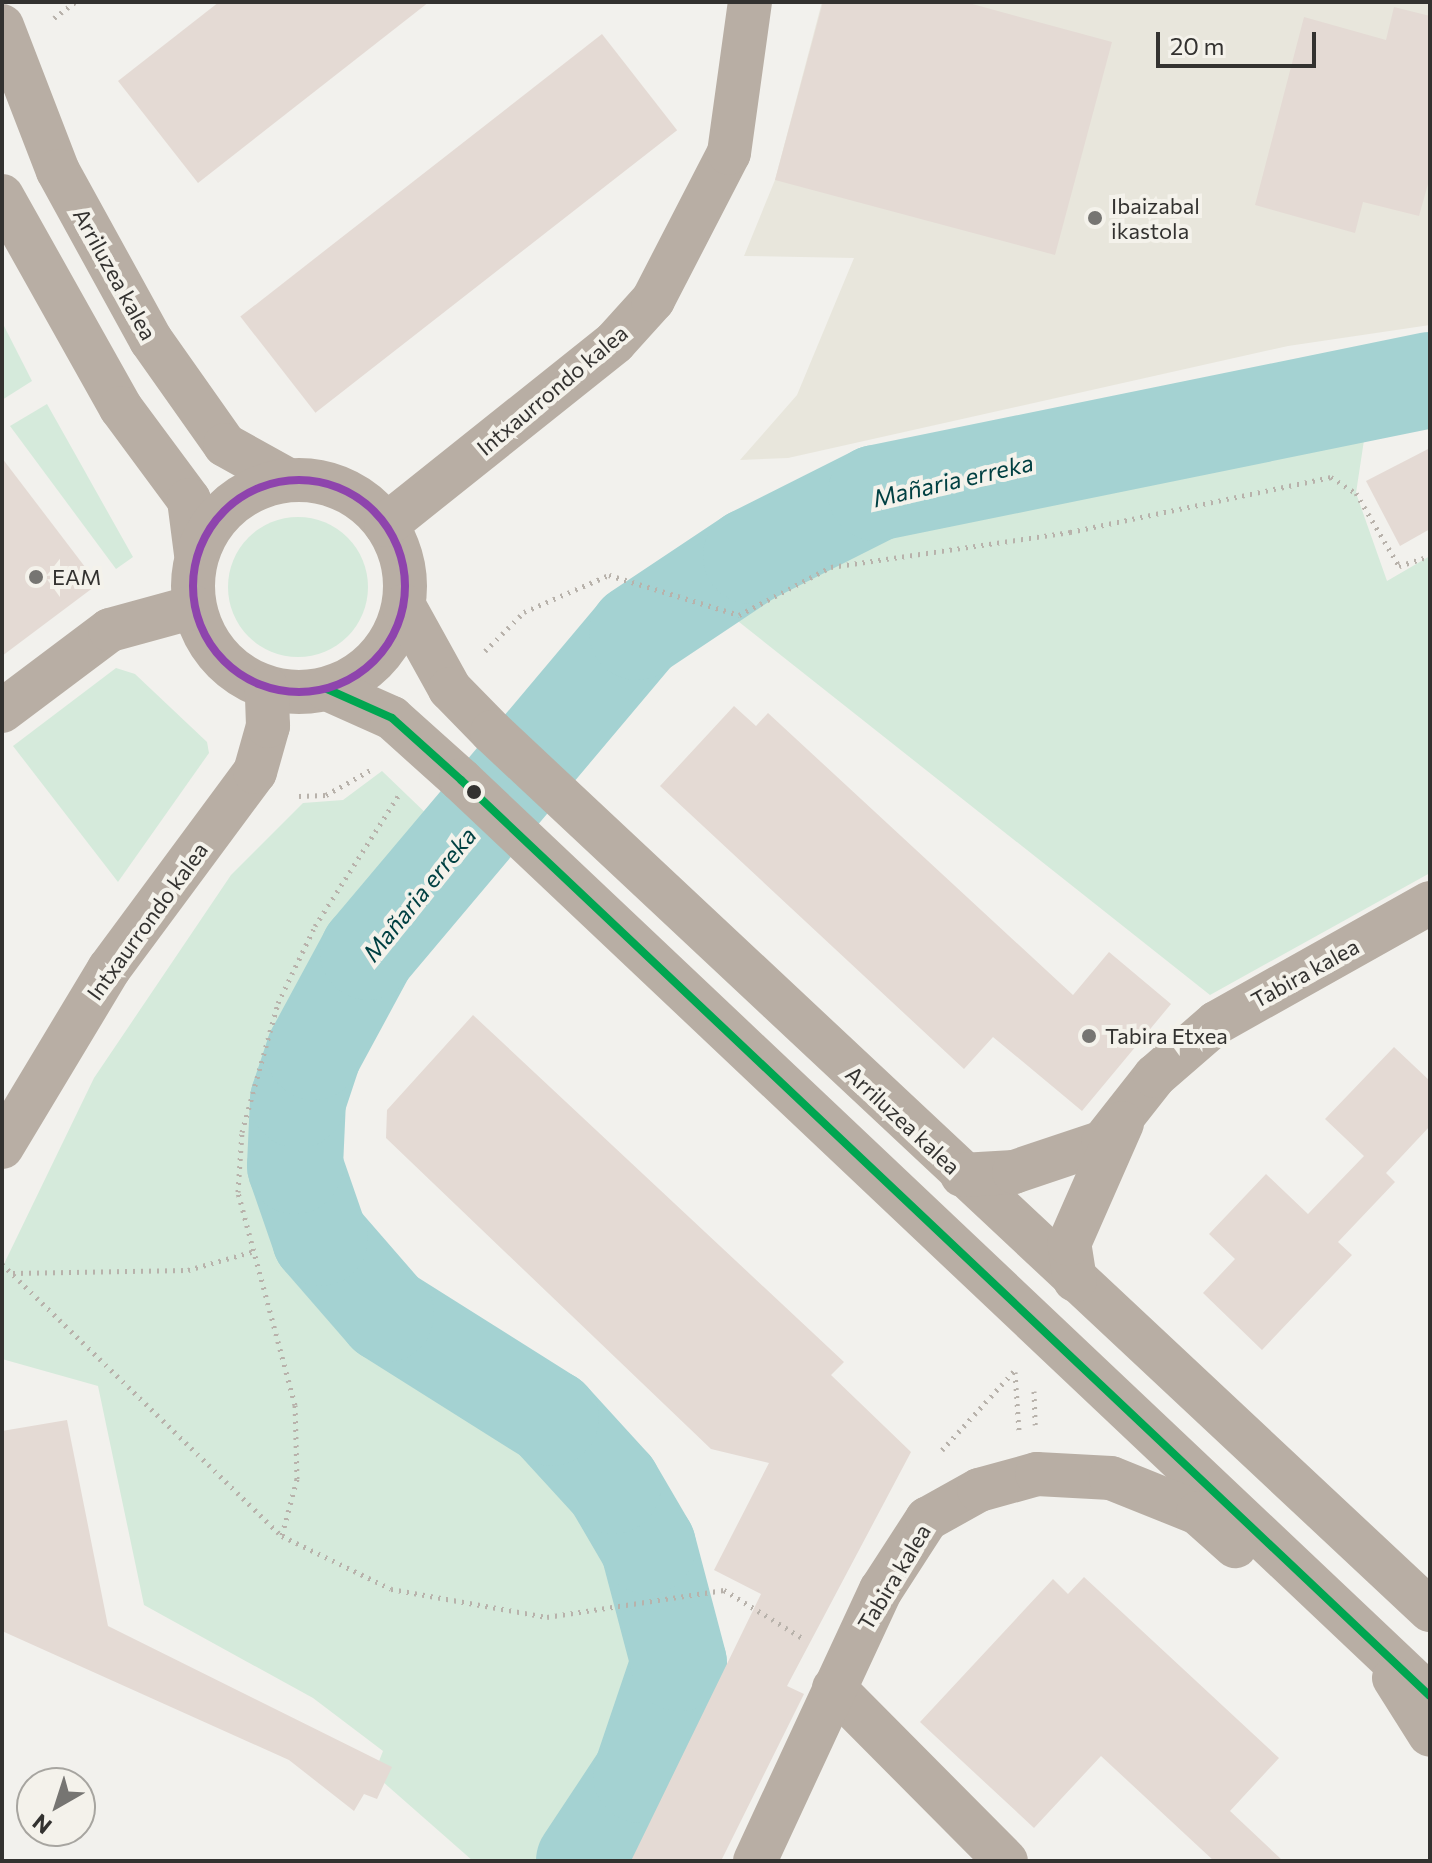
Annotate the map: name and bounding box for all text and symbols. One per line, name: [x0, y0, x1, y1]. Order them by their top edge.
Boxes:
scale bar: [1160, 16, 1320, 66]
text: 20 m: [1170, 31, 1224, 60]
place label: Ibaizabal ikastola: [1111, 192, 1200, 244]
street label: Arriluzea kalea: [68, 203, 162, 345]
marker: Ibaizabal ikastola: [1086, 209, 1104, 227]
street label: Intxaurrondo kalea: [471, 319, 633, 461]
water label: Mañaria erreka: [870, 448, 1036, 512]
place label: EAM: [52, 564, 101, 590]
marker: EAM: [27, 568, 45, 586]
unlabelled marker: [466, 784, 482, 800]
water label: Mañaria erreka: [356, 821, 482, 967]
street label: Intxaurrondo kalea: [81, 837, 213, 1005]
street label: Tabira kalea: [1247, 933, 1363, 1013]
place label: Tabira Etxea: [1105, 1023, 1228, 1049]
marker: Tabira Etxea: [1080, 1027, 1098, 1045]
street label: Arriluzea kalea: [840, 1060, 966, 1180]
street label: Tabira kalea: [852, 1519, 936, 1635]
north arrow: [16, 1767, 96, 1847]
text: N: [27, 1809, 57, 1840]

